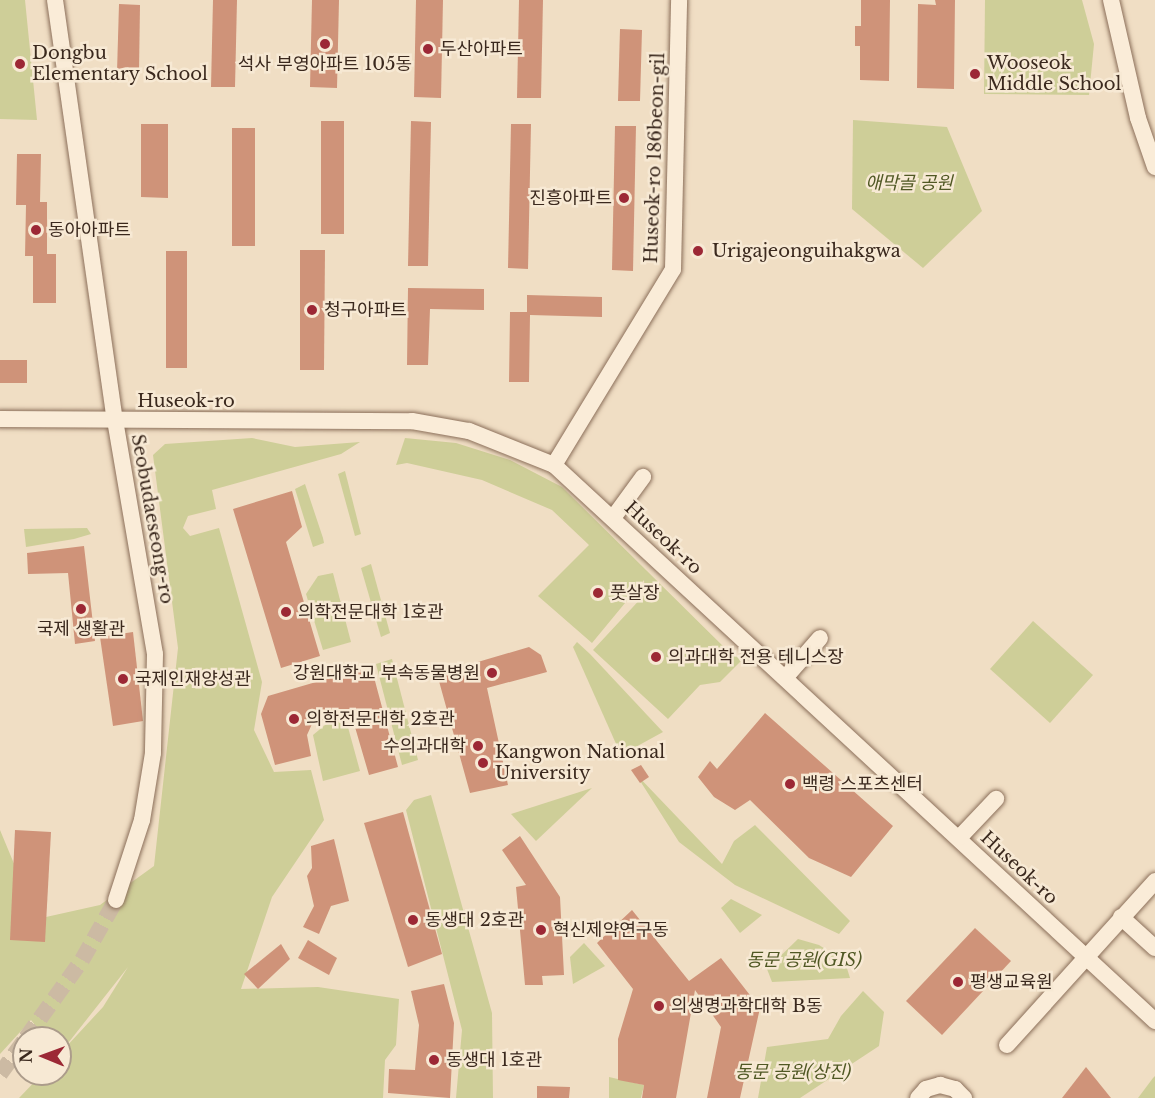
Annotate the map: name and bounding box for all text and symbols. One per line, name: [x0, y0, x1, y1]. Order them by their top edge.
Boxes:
marker: 석사 부영아파트 105동: [318, 37, 332, 51]
place label: 두산아파트: [440, 38, 523, 60]
marker: 두산아파트: [421, 42, 435, 56]
place label: Dongbu Elementary School: [32, 43, 208, 86]
street label: Huseok-ro 186beon-gil: [641, 52, 669, 264]
place label: 석사 부영아파트 105동: [238, 53, 412, 75]
place label: Wooseok Middle School: [987, 53, 1121, 96]
marker: Dongbu Elementary School: [13, 57, 27, 71]
marker: Wooseok Middle School: [968, 67, 982, 81]
park label: 애막골 공원: [865, 172, 953, 194]
place label: 진흥아파트: [529, 187, 612, 209]
marker: 진흥아파트: [617, 191, 631, 205]
place label: 동아아파트: [48, 219, 131, 241]
marker: 동아아파트: [29, 223, 43, 237]
place label: Urigajeonguihakgwa: [712, 240, 901, 262]
marker: Urigajeonguihakgwa: [689, 242, 707, 260]
place label: 청구아파트: [324, 299, 407, 321]
marker: 청구아파트: [305, 303, 319, 317]
street label: Huseok-ro: [137, 390, 235, 412]
street label: Seobudaeseong-ro: [126, 432, 178, 606]
street label: Huseok-ro: [620, 497, 706, 579]
place label: 풋살장: [610, 582, 660, 604]
marker: 풋살장: [591, 586, 605, 600]
place label: 의학전문대학 1호관: [298, 601, 444, 623]
marker: 국제 생활관: [74, 602, 88, 616]
marker: 의학전문대학 1호관: [279, 605, 293, 619]
place label: 국제 생활관: [37, 618, 125, 640]
place label: 의과대학 전용 테니스장: [668, 646, 844, 668]
marker: 의과대학 전용 테니스장: [649, 650, 663, 664]
place label: 강원대학교 부속동물병원: [293, 662, 480, 684]
marker: 강원대학교 부속동물병원: [485, 666, 499, 680]
place label: 국제인재양성관: [135, 668, 251, 690]
marker: 국제인재양성관: [116, 672, 130, 686]
place label: 의학전문대학 2호관: [306, 708, 455, 730]
marker: 의학전문대학 2호관: [287, 712, 301, 726]
place label: 수의과대학: [383, 735, 466, 757]
marker: 수의과대학: [471, 739, 485, 753]
place label: Kangwon National University: [495, 742, 665, 784]
marker: Kangwon National University: [476, 756, 490, 770]
place label: 백령 스포츠센터: [802, 773, 923, 795]
marker: 백령 스포츠센터: [783, 777, 797, 791]
street label: Huseok-ro: [976, 827, 1062, 909]
place label: 동생대 2호관: [425, 909, 524, 931]
marker: 동생대 2호관: [406, 913, 420, 927]
place label: 혁신제약연구동: [553, 919, 669, 941]
marker: 혁신제약연구동: [534, 923, 548, 937]
park label: 동문 공원(GIS): [746, 949, 862, 971]
place label: 평생교육원: [970, 971, 1053, 993]
marker: 평생교육원: [951, 975, 965, 989]
place label: 의생명과학대학 B동: [671, 995, 822, 1017]
marker: 의생명과학대학 B동: [652, 999, 666, 1013]
north arrow: [12, 1026, 72, 1086]
text: N: [16, 1048, 36, 1063]
place label: 동생대 1호관: [446, 1049, 542, 1071]
marker: 동생대 1호관: [427, 1053, 441, 1067]
park label: 동문 공원(상진): [735, 1061, 851, 1083]

